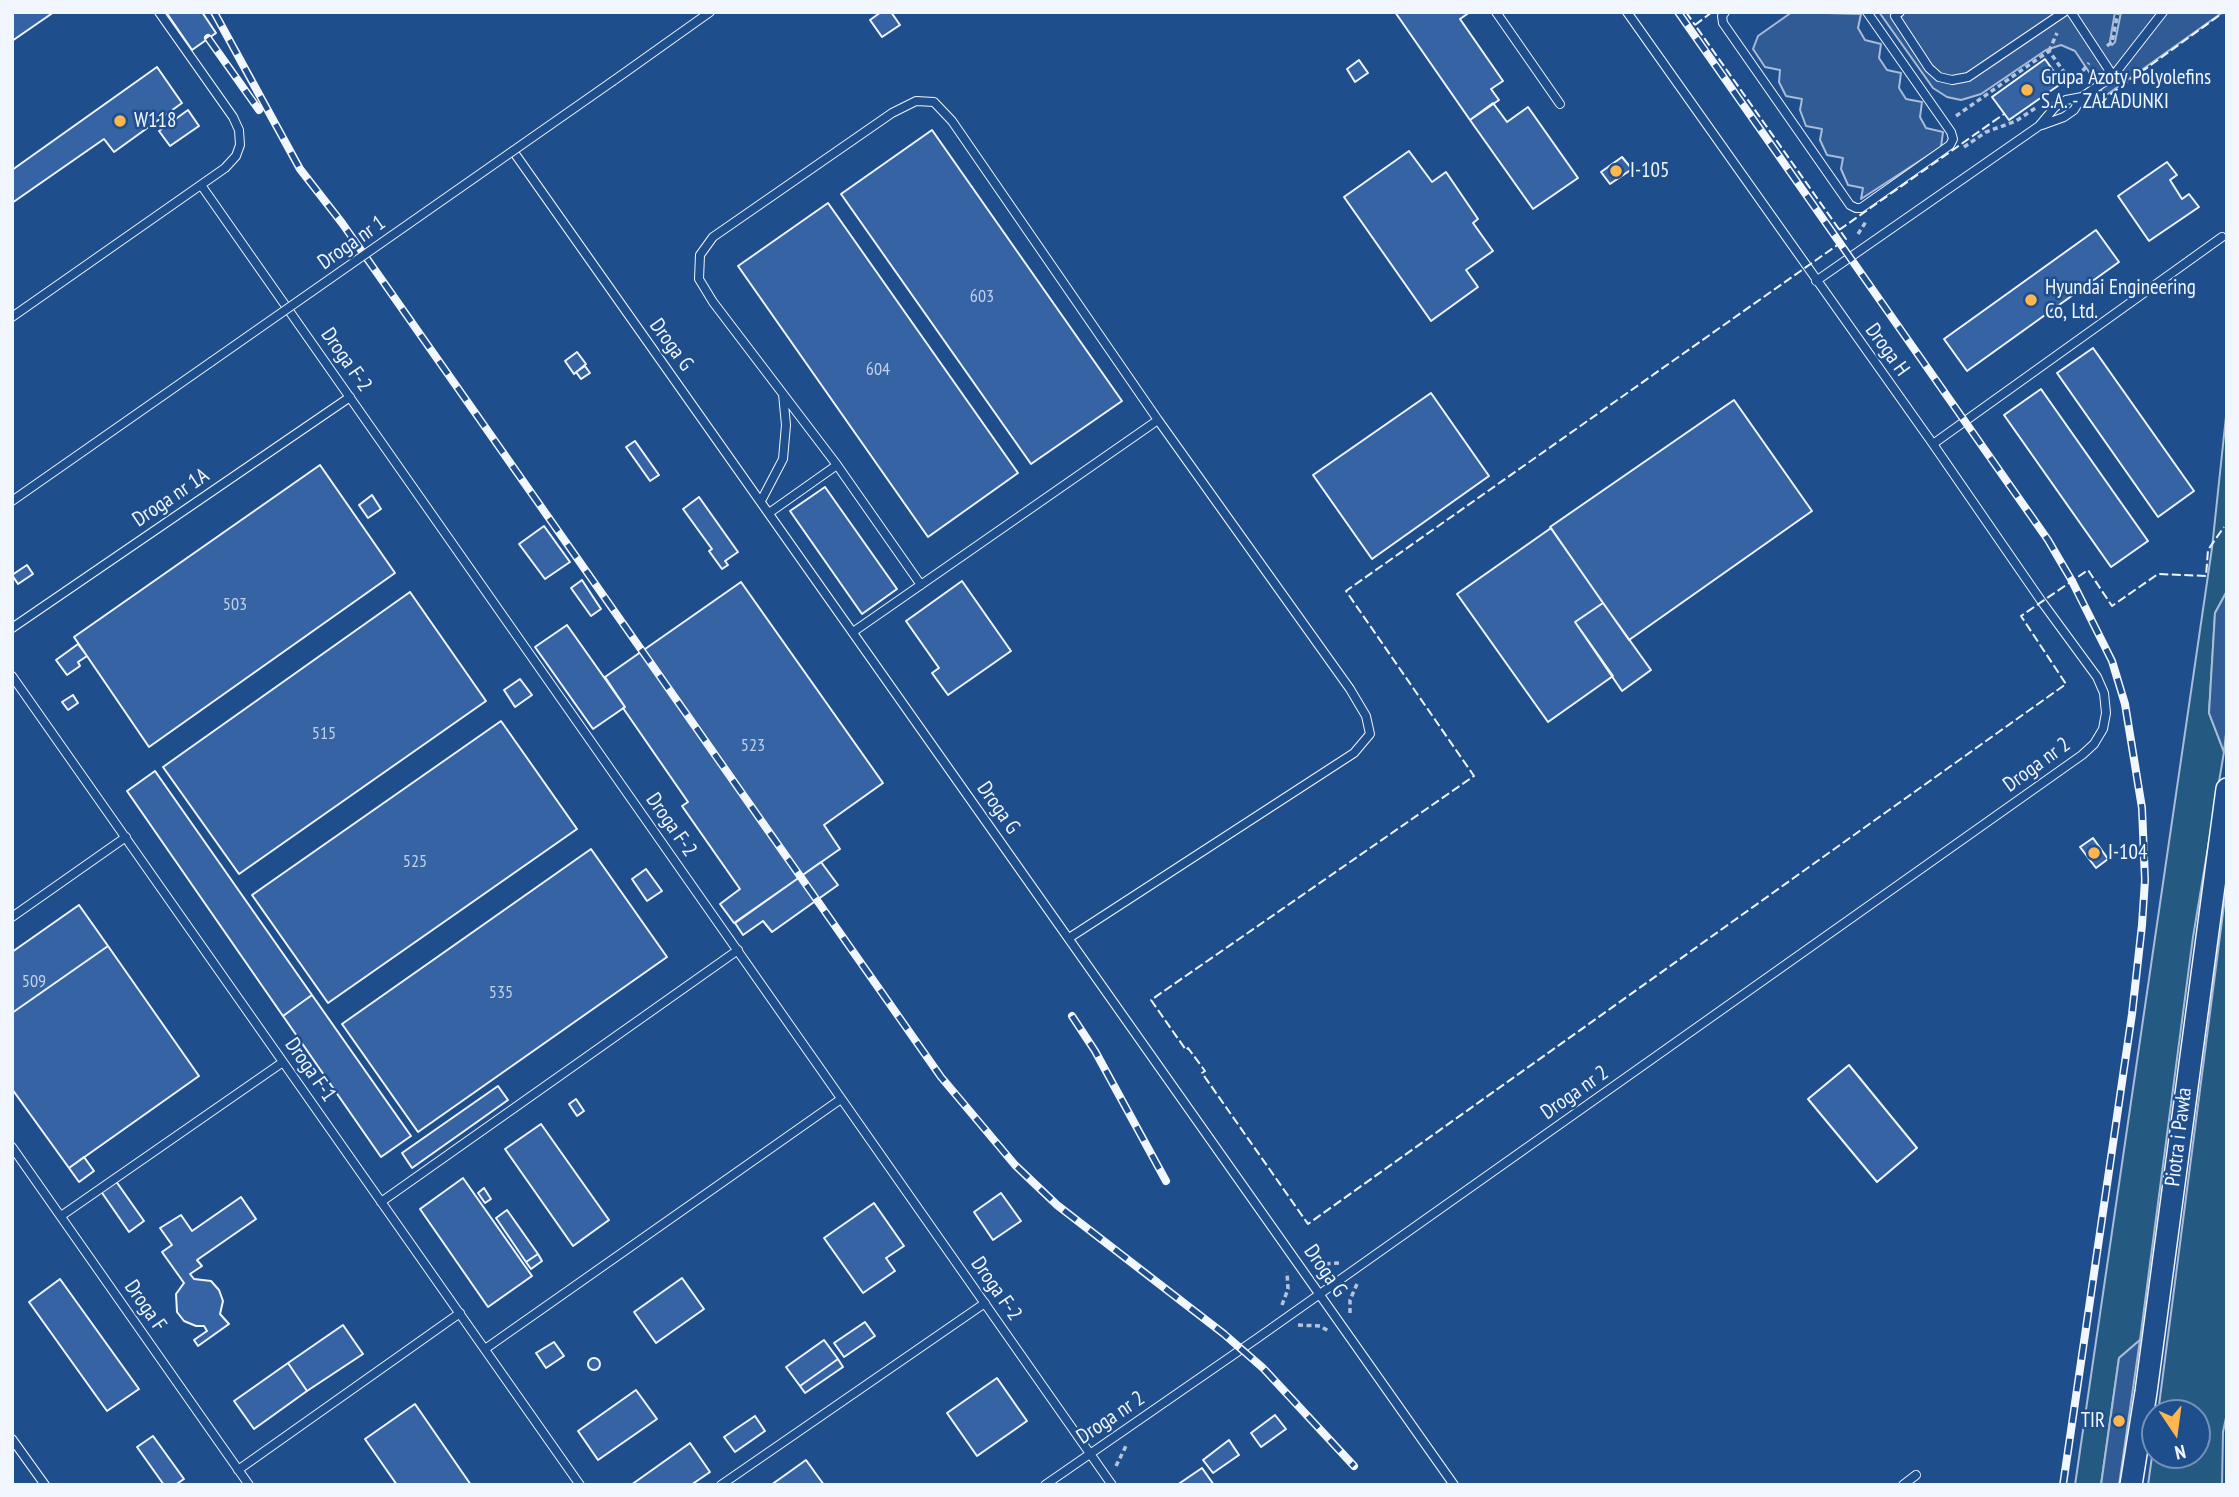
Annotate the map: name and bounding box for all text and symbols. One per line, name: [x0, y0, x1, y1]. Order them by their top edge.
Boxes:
place label: Grupa Azoty Polyolefins S.A. - ZAŁADUNKI: [2041, 65, 2211, 115]
marker: Grupa Azoty Polyolefins S.A. - ZAŁADUNKI: [2019, 82, 2035, 98]
place label: W118: [134, 108, 176, 134]
marker: W118: [112, 113, 128, 129]
place label: I-105: [1630, 158, 1669, 184]
marker: I-105: [1608, 163, 1624, 179]
street label: Droga nr 1: [313, 211, 391, 275]
place label: Hyundai Engineering Co, Ltd.: [2045, 275, 2196, 325]
house number: 603: [970, 286, 994, 308]
marker: Hyundai Engineering Co, Ltd.: [2023, 292, 2039, 308]
street label: Droga G: [644, 314, 698, 376]
street label: Droga H: [1859, 319, 1915, 381]
street label: Droga F-2: [315, 323, 377, 397]
house number: 604: [866, 359, 890, 381]
street label: Droga nr 1A: [128, 463, 214, 533]
house number: 503: [223, 594, 247, 616]
house number: 515: [312, 723, 336, 745]
street label: Droga nr 2: [1999, 732, 2075, 798]
house number: 523: [741, 735, 765, 757]
street label: Droga G: [971, 777, 1025, 839]
street label: Droga F-2: [640, 788, 702, 862]
place label: I-104: [2108, 840, 2147, 866]
marker: I-104: [2086, 845, 2102, 861]
house number: 525: [403, 851, 427, 873]
house number: 509: [22, 971, 46, 993]
house number: 535: [489, 982, 513, 1004]
street label: Droga F-1: [279, 1033, 341, 1107]
street label: Droga nr 2: [1536, 1061, 1614, 1125]
street label: Piotra i Pawła: [2160, 1086, 2198, 1188]
street label: Droga G: [1298, 1240, 1352, 1302]
street label: Droga F-2: [965, 1252, 1027, 1326]
street label: Droga F: [118, 1276, 172, 1336]
street label: Droga nr 2: [1072, 1386, 1150, 1450]
north arrow: [2141, 1399, 2211, 1469]
place label: TIR: [2081, 1408, 2105, 1434]
marker: TIR: [2111, 1413, 2127, 1429]
text: N: [2173, 1440, 2188, 1465]

